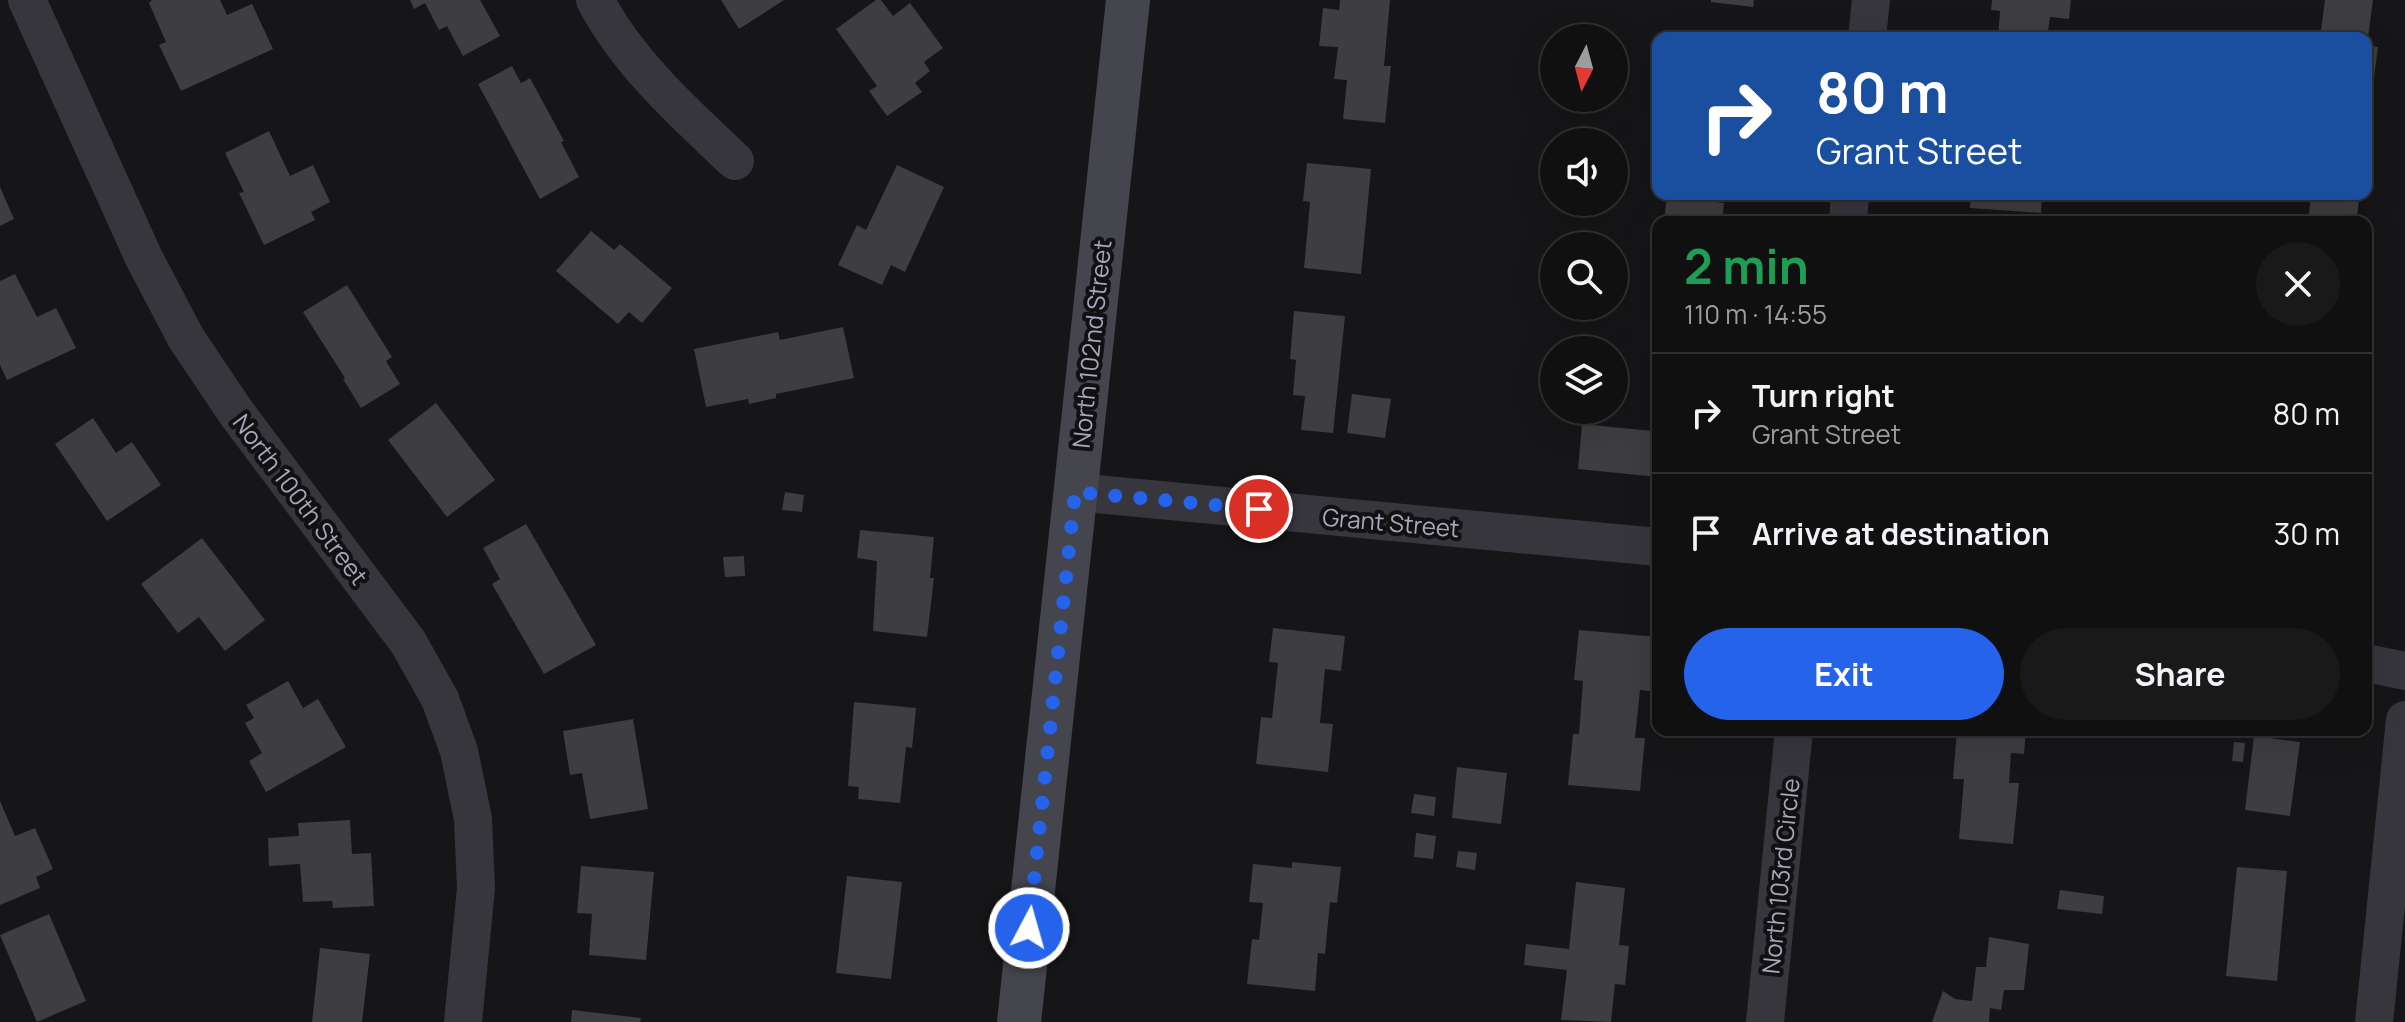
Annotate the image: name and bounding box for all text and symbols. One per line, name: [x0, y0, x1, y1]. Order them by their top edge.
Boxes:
north arrow: [1540, 24, 1628, 112]
map controls: [1540, 24, 1628, 424]
text: 80 m: [1816, 53, 1949, 130]
icon: right: [1684, 64, 1788, 168]
text: Grant Street: [1816, 126, 2022, 175]
button: sound: [1540, 128, 1628, 216]
button: search: [1540, 232, 1628, 320]
text: 2 min: [1684, 233, 1809, 298]
street label: North 102nd Street: [1064, 238, 1118, 450]
button: close: [2256, 242, 2340, 326]
text: 110 m · 14:55: [1684, 296, 1827, 332]
button: layers: [1540, 336, 1628, 424]
text: Turn right: [1752, 375, 1895, 416]
icon: right: [1684, 391, 1728, 435]
text: 80 m: [2273, 393, 2340, 434]
street label: North 100th Street: [226, 407, 376, 591]
text: Grant Street: [1752, 416, 1901, 452]
pin: [1225, 475, 1293, 543]
icon: arrive: [1237, 487, 1281, 531]
street label: Grant Street: [1321, 500, 1461, 544]
icon: arrive: [1684, 511, 1728, 555]
text: Arrive at destination: [1752, 513, 2050, 554]
text: 30 m: [2274, 513, 2340, 554]
button: Exit: [1684, 628, 2004, 720]
button: Share: [2020, 628, 2340, 720]
street label: North 103rd Circle: [1753, 777, 1807, 975]
position arrow: [987, 886, 1071, 970]

